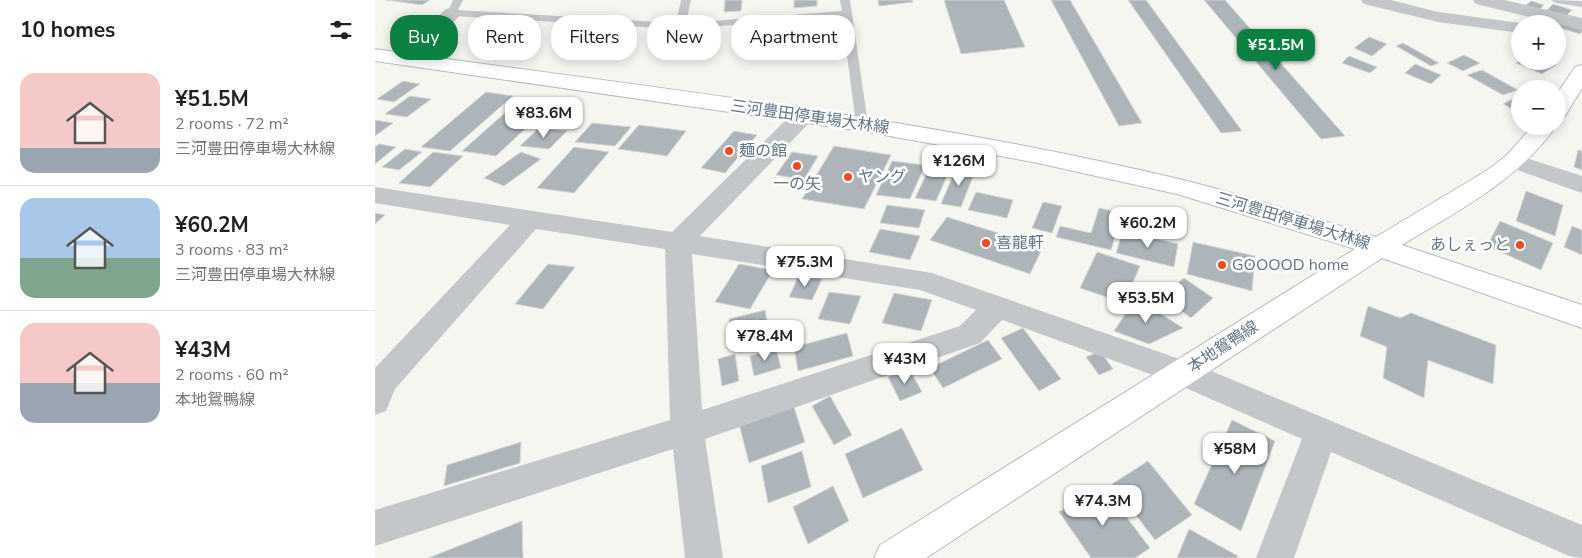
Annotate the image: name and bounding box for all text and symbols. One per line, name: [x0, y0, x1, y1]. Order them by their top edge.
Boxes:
chip: Buy: [390, 15, 458, 60]
chip: Rent: [468, 15, 541, 60]
chip: Filters: [551, 15, 637, 60]
chip: New: [647, 15, 721, 60]
chip: Apartment: [731, 15, 855, 60]
map controls: [1511, 15, 1566, 135]
button: +: [1511, 15, 1566, 70]
text: 10 homes: [20, 16, 115, 44]
icon: filters: [327, 16, 355, 44]
pin: ¥51.5M: [1235, 28, 1317, 71]
text: ¥51.5M: [1248, 34, 1304, 56]
button: −: [1511, 80, 1566, 135]
text: ¥51.5M: [175, 85, 249, 113]
icon: home: [60, 93, 120, 153]
street label: 三河豊田停車場大林線: [729, 95, 891, 139]
pin: ¥83.6M: [503, 96, 585, 139]
text: ¥83.6M: [516, 102, 572, 124]
text: 2 rooms · 72 m²: [175, 113, 288, 135]
text: 三河豊田停車場大林線: [175, 138, 335, 160]
place label: 麺の館: [739, 140, 787, 162]
pin: ¥126M: [924, 144, 994, 187]
marker: 麺の館: [723, 145, 735, 157]
text: ¥126M: [933, 150, 985, 172]
marker: 一の矢: [791, 160, 803, 172]
place label: ヤング: [858, 166, 906, 188]
marker: ヤング: [842, 171, 854, 183]
place label: 一の矢: [773, 173, 821, 195]
street label: 三河豊田停車場大林線: [1213, 187, 1373, 255]
pin: ¥60.2M: [1107, 206, 1189, 249]
text: ¥60.2M: [175, 211, 249, 239]
text: ¥60.2M: [1120, 212, 1176, 234]
icon: home: [60, 218, 120, 278]
place label: 喜龍軒: [996, 232, 1044, 254]
place label: あしぇっと: [1430, 234, 1510, 256]
marker: 喜龍軒: [980, 237, 992, 249]
text: 3 rooms · 83 m²: [175, 239, 288, 261]
marker: あしぇっと: [1514, 239, 1526, 251]
pin: ¥75.3M: [764, 246, 846, 288]
text: ¥75.3M: [777, 251, 833, 273]
place label: GOOOOD home: [1232, 254, 1349, 276]
marker: GOOOOD home: [1216, 259, 1228, 271]
text: 三河豊田停車場大林線: [175, 264, 335, 286]
pin: ¥53.5M: [1105, 282, 1187, 324]
text: ¥53.5M: [1118, 287, 1174, 309]
street label: 本地鴛鴨線: [1183, 316, 1263, 378]
pin: ¥78.4M: [724, 320, 806, 362]
text: ¥78.4M: [737, 325, 793, 347]
text: ¥43M: [175, 336, 231, 364]
pin: ¥43M: [875, 342, 935, 385]
icon: home: [60, 343, 120, 403]
text: ¥43M: [884, 348, 926, 370]
text: 2 rooms · 60 m²: [175, 364, 288, 386]
text: 本地鴛鴨線: [175, 389, 255, 411]
pin: ¥58M: [1205, 432, 1265, 475]
text: ¥58M: [1214, 438, 1256, 460]
pin: ¥74.3M: [1062, 484, 1144, 527]
text: ¥74.3M: [1075, 490, 1131, 512]

